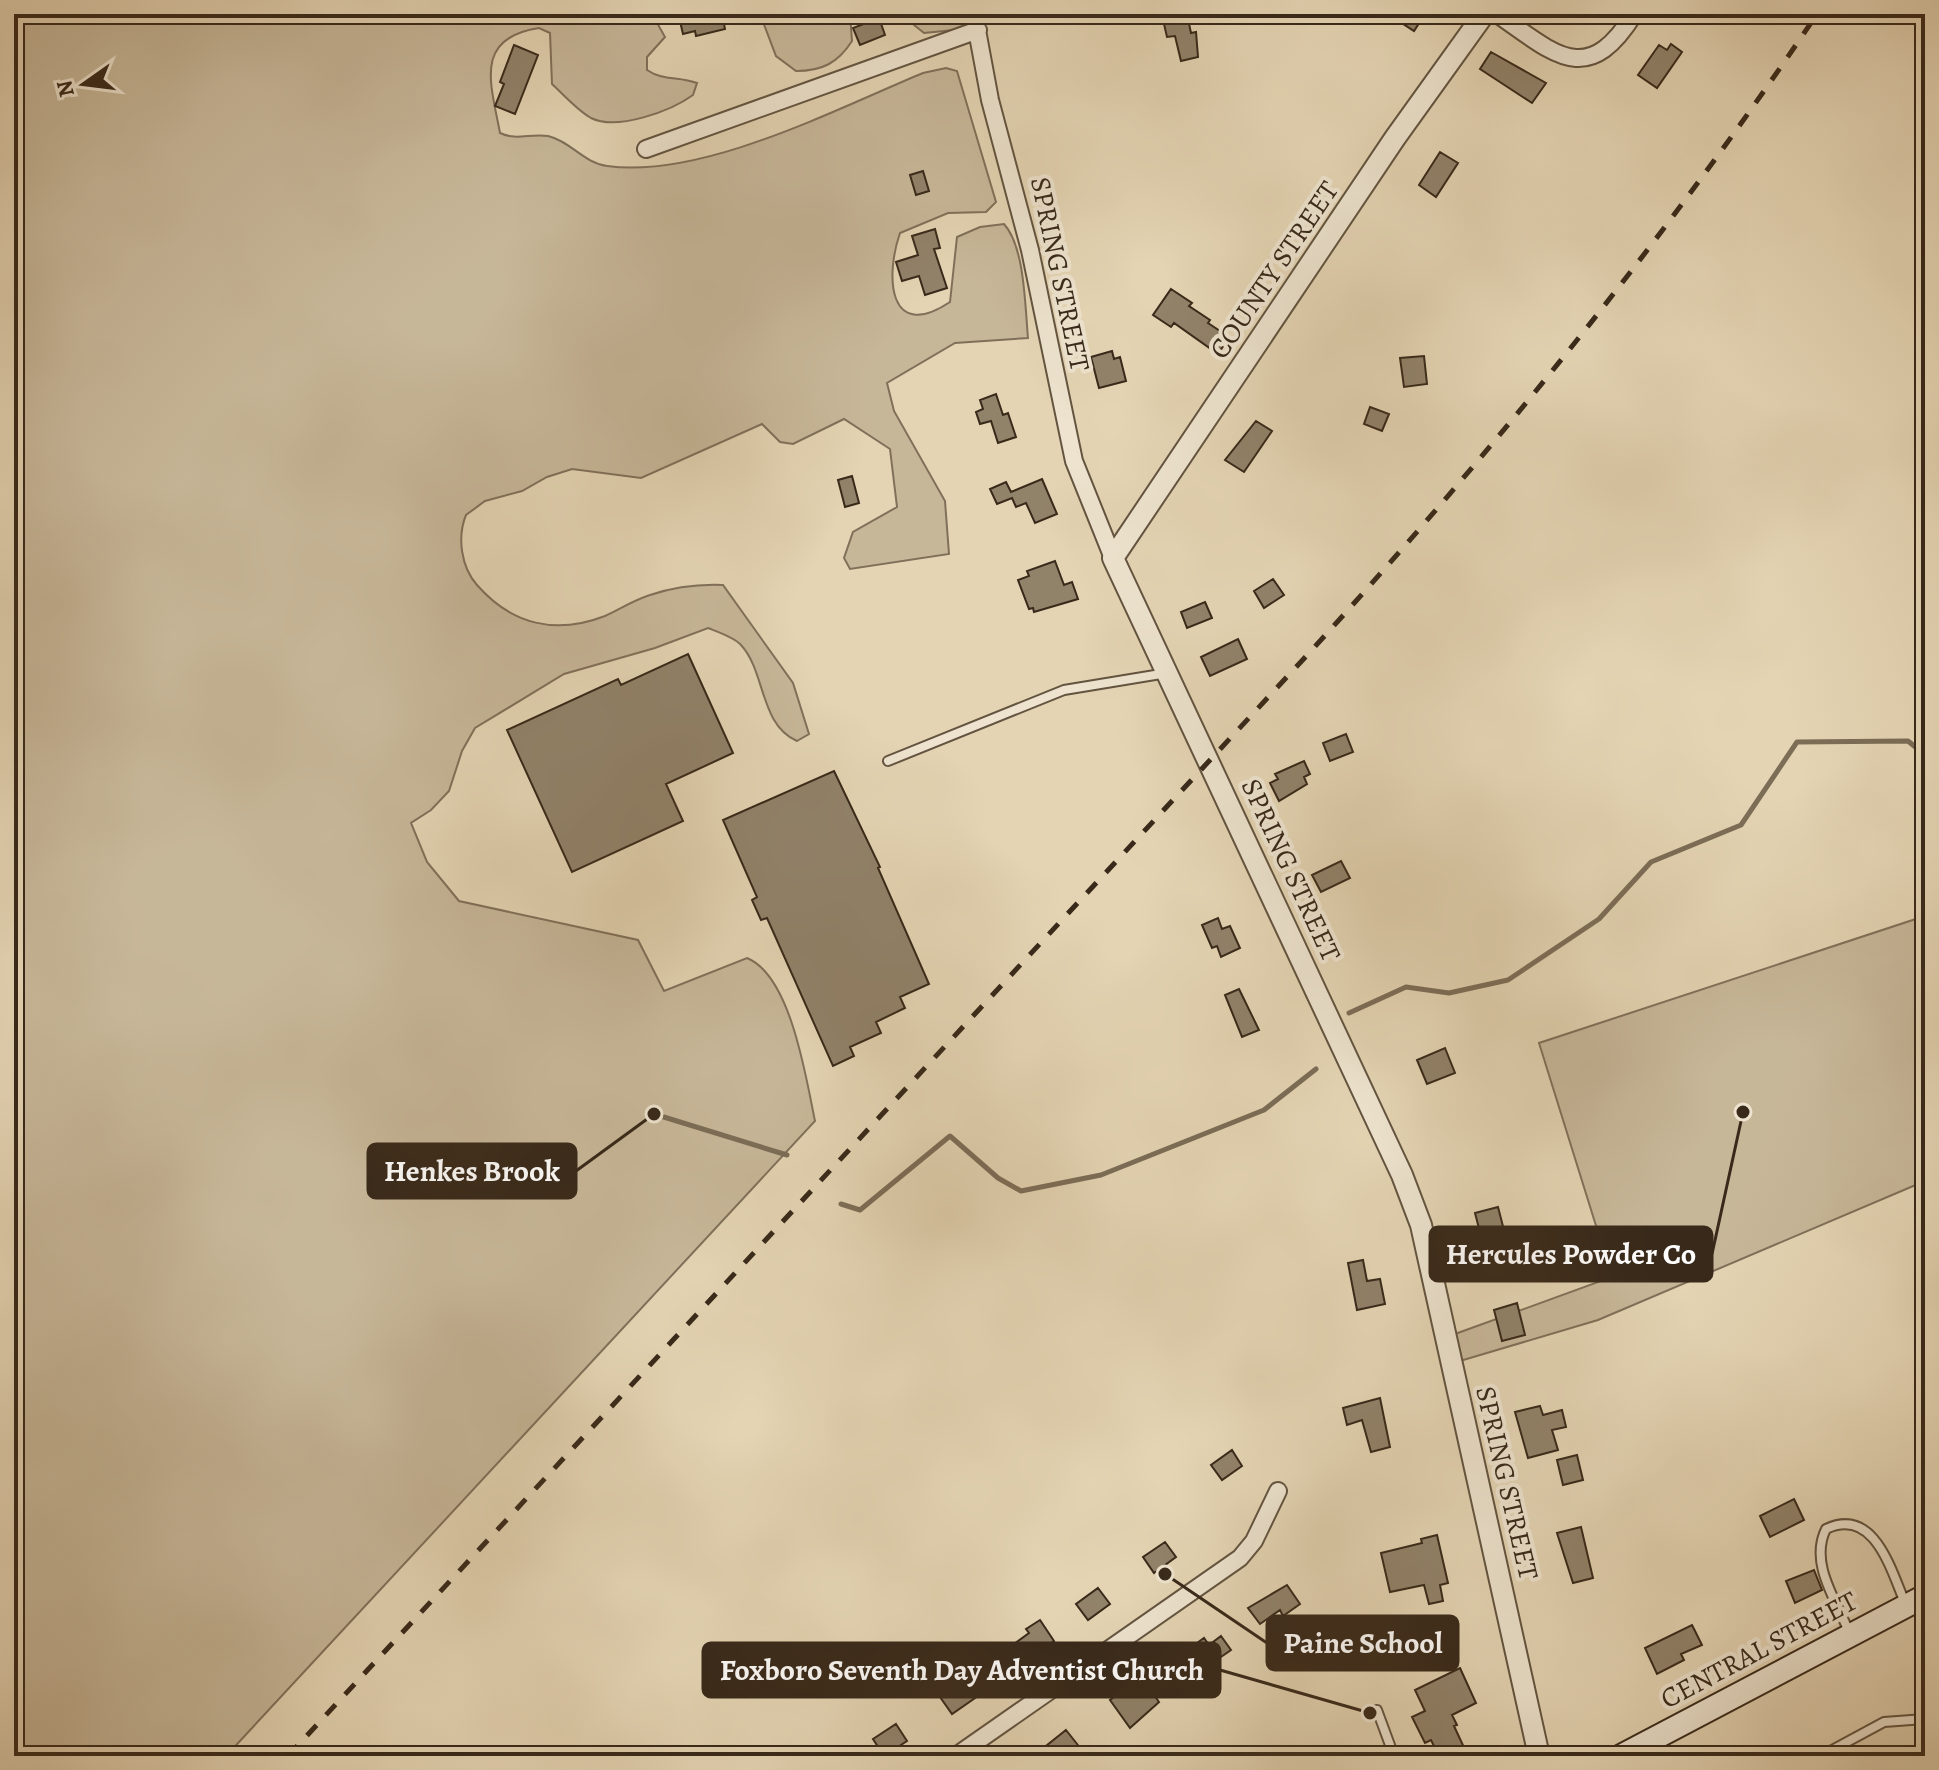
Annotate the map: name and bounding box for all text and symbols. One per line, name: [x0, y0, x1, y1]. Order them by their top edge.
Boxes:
north arrow: [44, 44, 124, 124]
text: N: [49, 77, 82, 100]
street label: SPRING STREET: [1021, 173, 1099, 375]
street label: COUNTY STREET: [1200, 174, 1348, 366]
street label: SPRING STREET: [1232, 772, 1350, 968]
callout: Henkes Brook: [368, 1144, 576, 1198]
text: Henkes Brook: [384, 1151, 560, 1191]
callout: Hercules Powder Co: [1430, 1227, 1712, 1281]
text: Hercules Powder Co: [1446, 1234, 1696, 1274]
street label: SPRING STREET: [1466, 1383, 1548, 1583]
street label: CENTRAL STREET: [1654, 1582, 1864, 1718]
callout: Paine School: [1267, 1616, 1458, 1670]
text: Paine School: [1283, 1623, 1443, 1663]
callout: Foxboro Seventh Day Adventist Church: [703, 1643, 1220, 1697]
text: Foxboro Seventh Day Adventist Church: [720, 1650, 1204, 1690]

